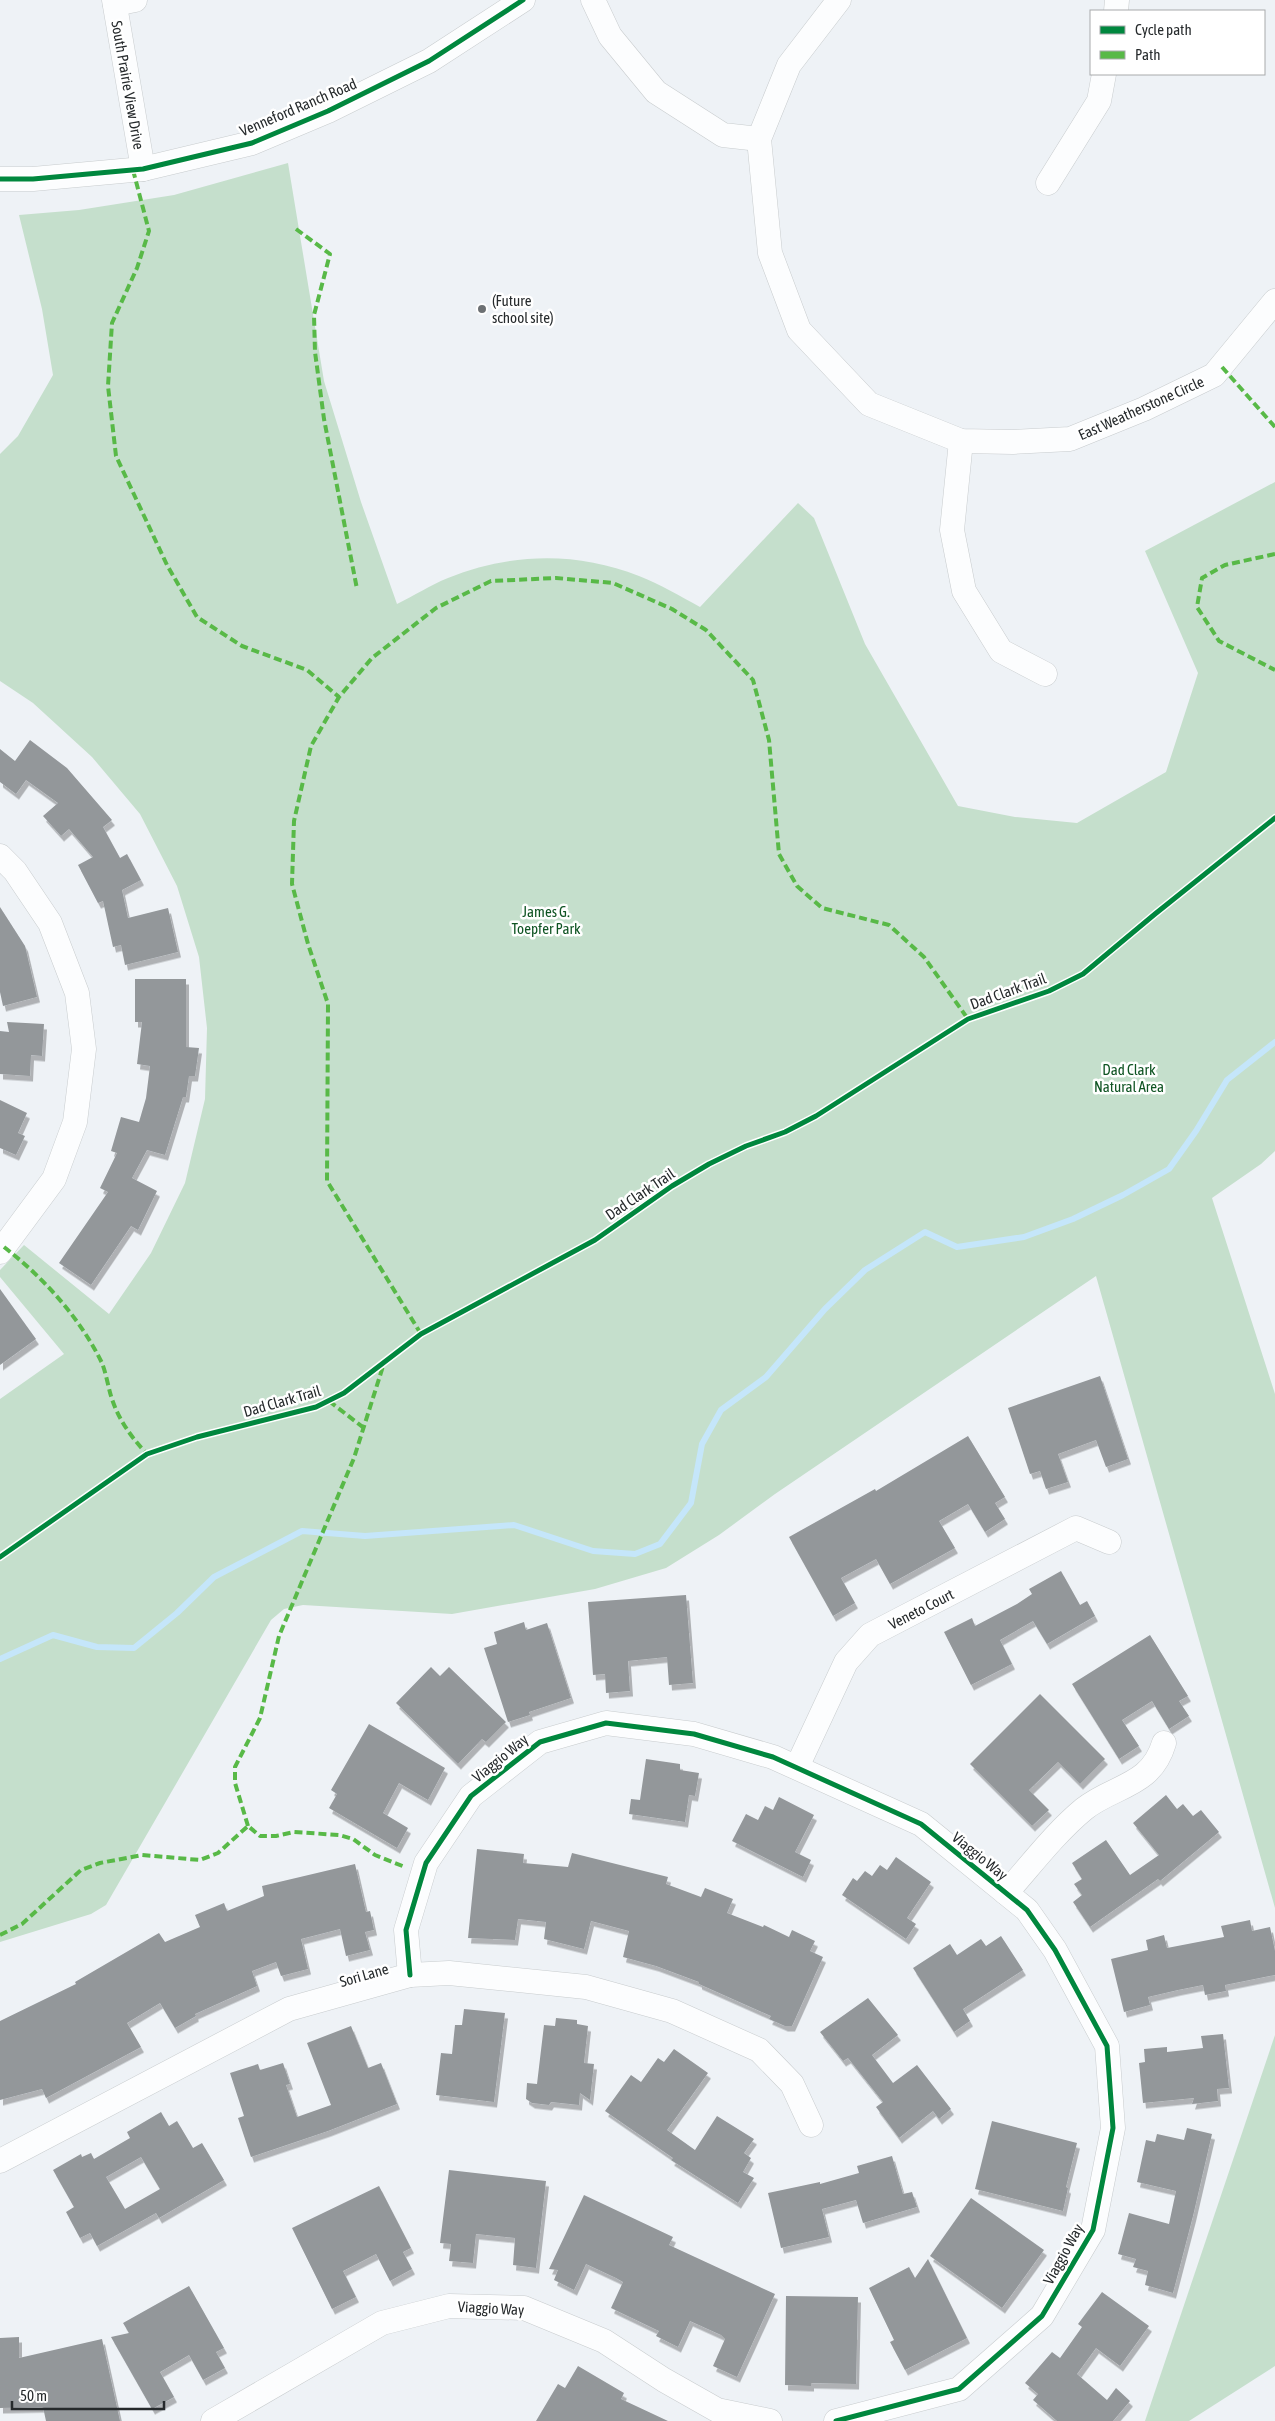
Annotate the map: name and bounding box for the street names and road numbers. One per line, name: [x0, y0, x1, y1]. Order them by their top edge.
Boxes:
street label: South Prairie View Drive: [108, 19, 148, 151]
street label: Venneford Ranch Road: [237, 75, 359, 139]
street label: East Weatherstone Circle: [1076, 373, 1207, 443]
street label: Dad Clark Trail: [968, 969, 1048, 1013]
street label: Dad Clark Trail: [602, 1165, 678, 1223]
street label: Dad Clark Trail: [241, 1382, 323, 1420]
street label: Veneto Court: [886, 1585, 956, 1633]
street label: Viaggio Way: [469, 1730, 531, 1786]
street label: Viaggio Way: [949, 1828, 1011, 1884]
street label: Sori Lane: [338, 1960, 391, 1990]
street label: Viaggio Way: [1039, 2221, 1087, 2287]
street label: Viaggio Way: [457, 2298, 525, 2318]

